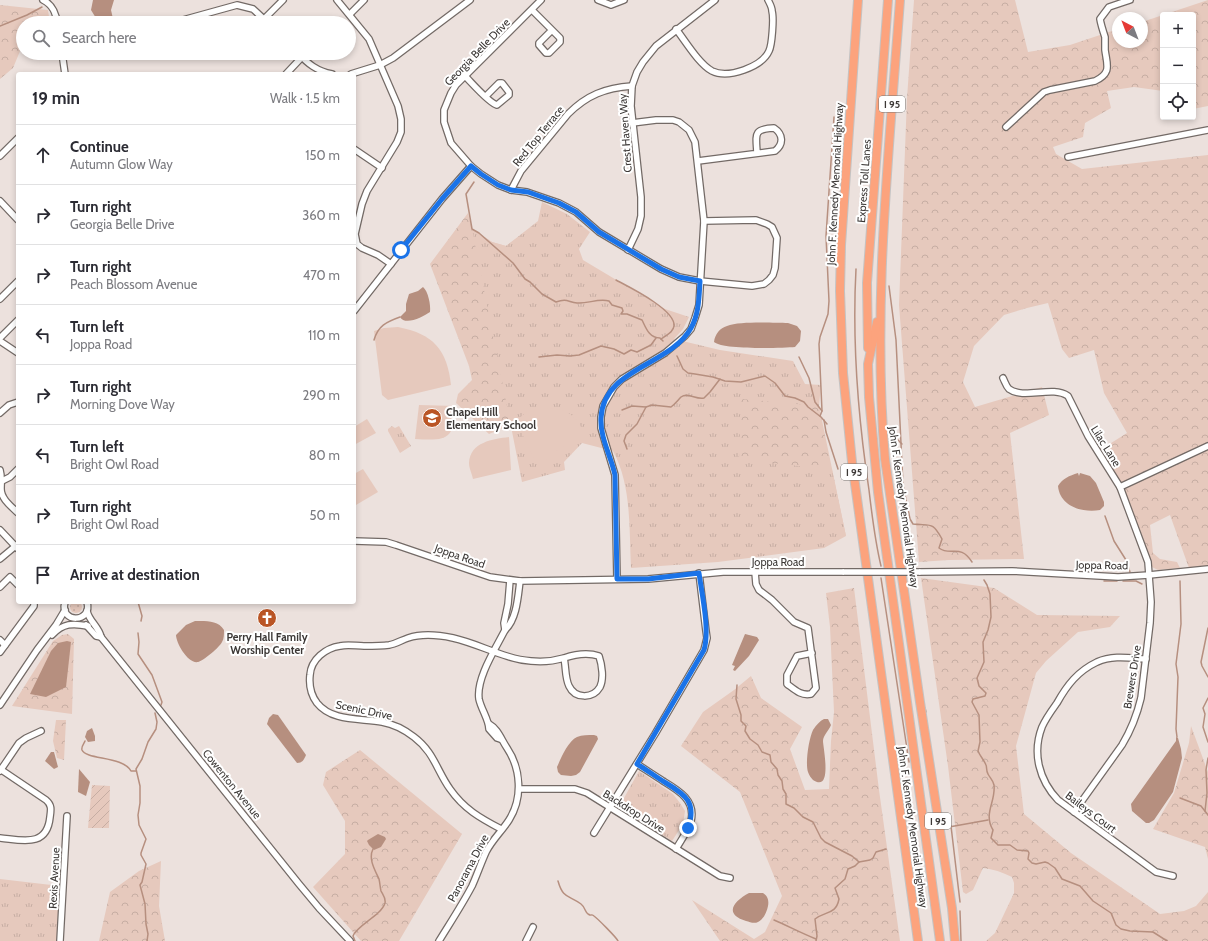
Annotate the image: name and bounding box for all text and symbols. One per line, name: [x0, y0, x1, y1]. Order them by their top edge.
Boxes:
north arrow: [1112, 12, 1148, 48]
map controls: [1160, 12, 1196, 120]
button: +: [1160, 12, 1196, 48]
street label: Georgia Belle Drive: [441, 15, 513, 89]
search box: [16, 16, 356, 60]
icon: search: [30, 27, 52, 49]
text: Search here: [62, 29, 137, 47]
button: −: [1160, 48, 1196, 84]
button: locate: [1160, 84, 1196, 120]
text: 19 min: [32, 88, 80, 108]
text: Walk · 1.5 km: [270, 90, 340, 106]
street label: Crest Haven Way: [615, 93, 635, 173]
road number: I 95: [879, 96, 905, 112]
street label: John F. Kennedy Memorial Highway: [824, 102, 846, 267]
street label: Red Top Terrace: [509, 103, 567, 169]
text: Continue: [70, 138, 129, 156]
street label: Express Toll Lanes: [854, 138, 874, 223]
icon: ahead: [32, 144, 54, 166]
text: 150 m: [305, 147, 340, 163]
text: Autumn Glow Way: [70, 156, 173, 172]
text: Turn right: [70, 198, 131, 216]
icon: right: [32, 204, 54, 226]
text: 360 m: [302, 207, 340, 223]
text: Georgia Belle Drive: [70, 216, 174, 232]
route start: [392, 241, 410, 259]
text: Turn right: [70, 258, 131, 276]
icon: right: [32, 264, 54, 286]
text: 470 m: [303, 267, 340, 283]
text: Peach Blossom Avenue: [70, 276, 197, 292]
text: Turn left: [70, 318, 124, 336]
icon: left: [32, 324, 54, 346]
text: 110 m: [308, 327, 340, 343]
text: Joppa Road: [70, 336, 132, 352]
text: Turn right: [70, 378, 131, 396]
icon: right: [32, 384, 54, 406]
text: 290 m: [302, 387, 340, 403]
text: Morning Dove Way: [70, 396, 175, 412]
place label: Chapel Hill Elementary School: [446, 405, 536, 432]
school or university icon: Chapel Hill Elementary School: [421, 407, 443, 429]
street label: Lilac Lane: [1088, 423, 1124, 469]
street label: John F. Kennedy Memorial Highway: [886, 424, 922, 589]
text: Turn left: [70, 438, 124, 456]
icon: left: [32, 444, 54, 466]
text: 80 m: [309, 447, 340, 463]
text: Bright Owl Road: [70, 456, 159, 472]
road number: I 95: [841, 464, 867, 480]
text: Turn right: [70, 498, 131, 516]
icon: right: [32, 504, 54, 526]
text: 50 m: [310, 507, 340, 523]
text: Bright Owl Road: [70, 516, 159, 532]
street label: Joppa Road: [432, 540, 487, 571]
street label: Joppa Road: [751, 555, 804, 569]
street label: Joppa Road: [1075, 558, 1128, 572]
icon: arrive: [32, 564, 54, 586]
text: Arrive at destination: [70, 566, 200, 584]
church icon: Perry Hall Family Worship Center: [256, 607, 278, 629]
place label: Perry Hall Family Worship Center: [226, 630, 308, 657]
street label: Brewers Drive: [1120, 644, 1144, 710]
street label: Scenic Drive: [334, 697, 394, 723]
street label: John F. Kennedy Memorial Highway: [895, 744, 931, 909]
street label: Cowenton Avenue: [200, 746, 265, 822]
street label: Backdrop Drive: [600, 786, 668, 836]
street label: Baileys Court: [1063, 788, 1120, 836]
road number: I 95: [925, 813, 951, 829]
route end: [679, 819, 697, 837]
street label: Panorama Drive: [444, 832, 492, 904]
street label: Rexis Avenue: [45, 847, 63, 909]

